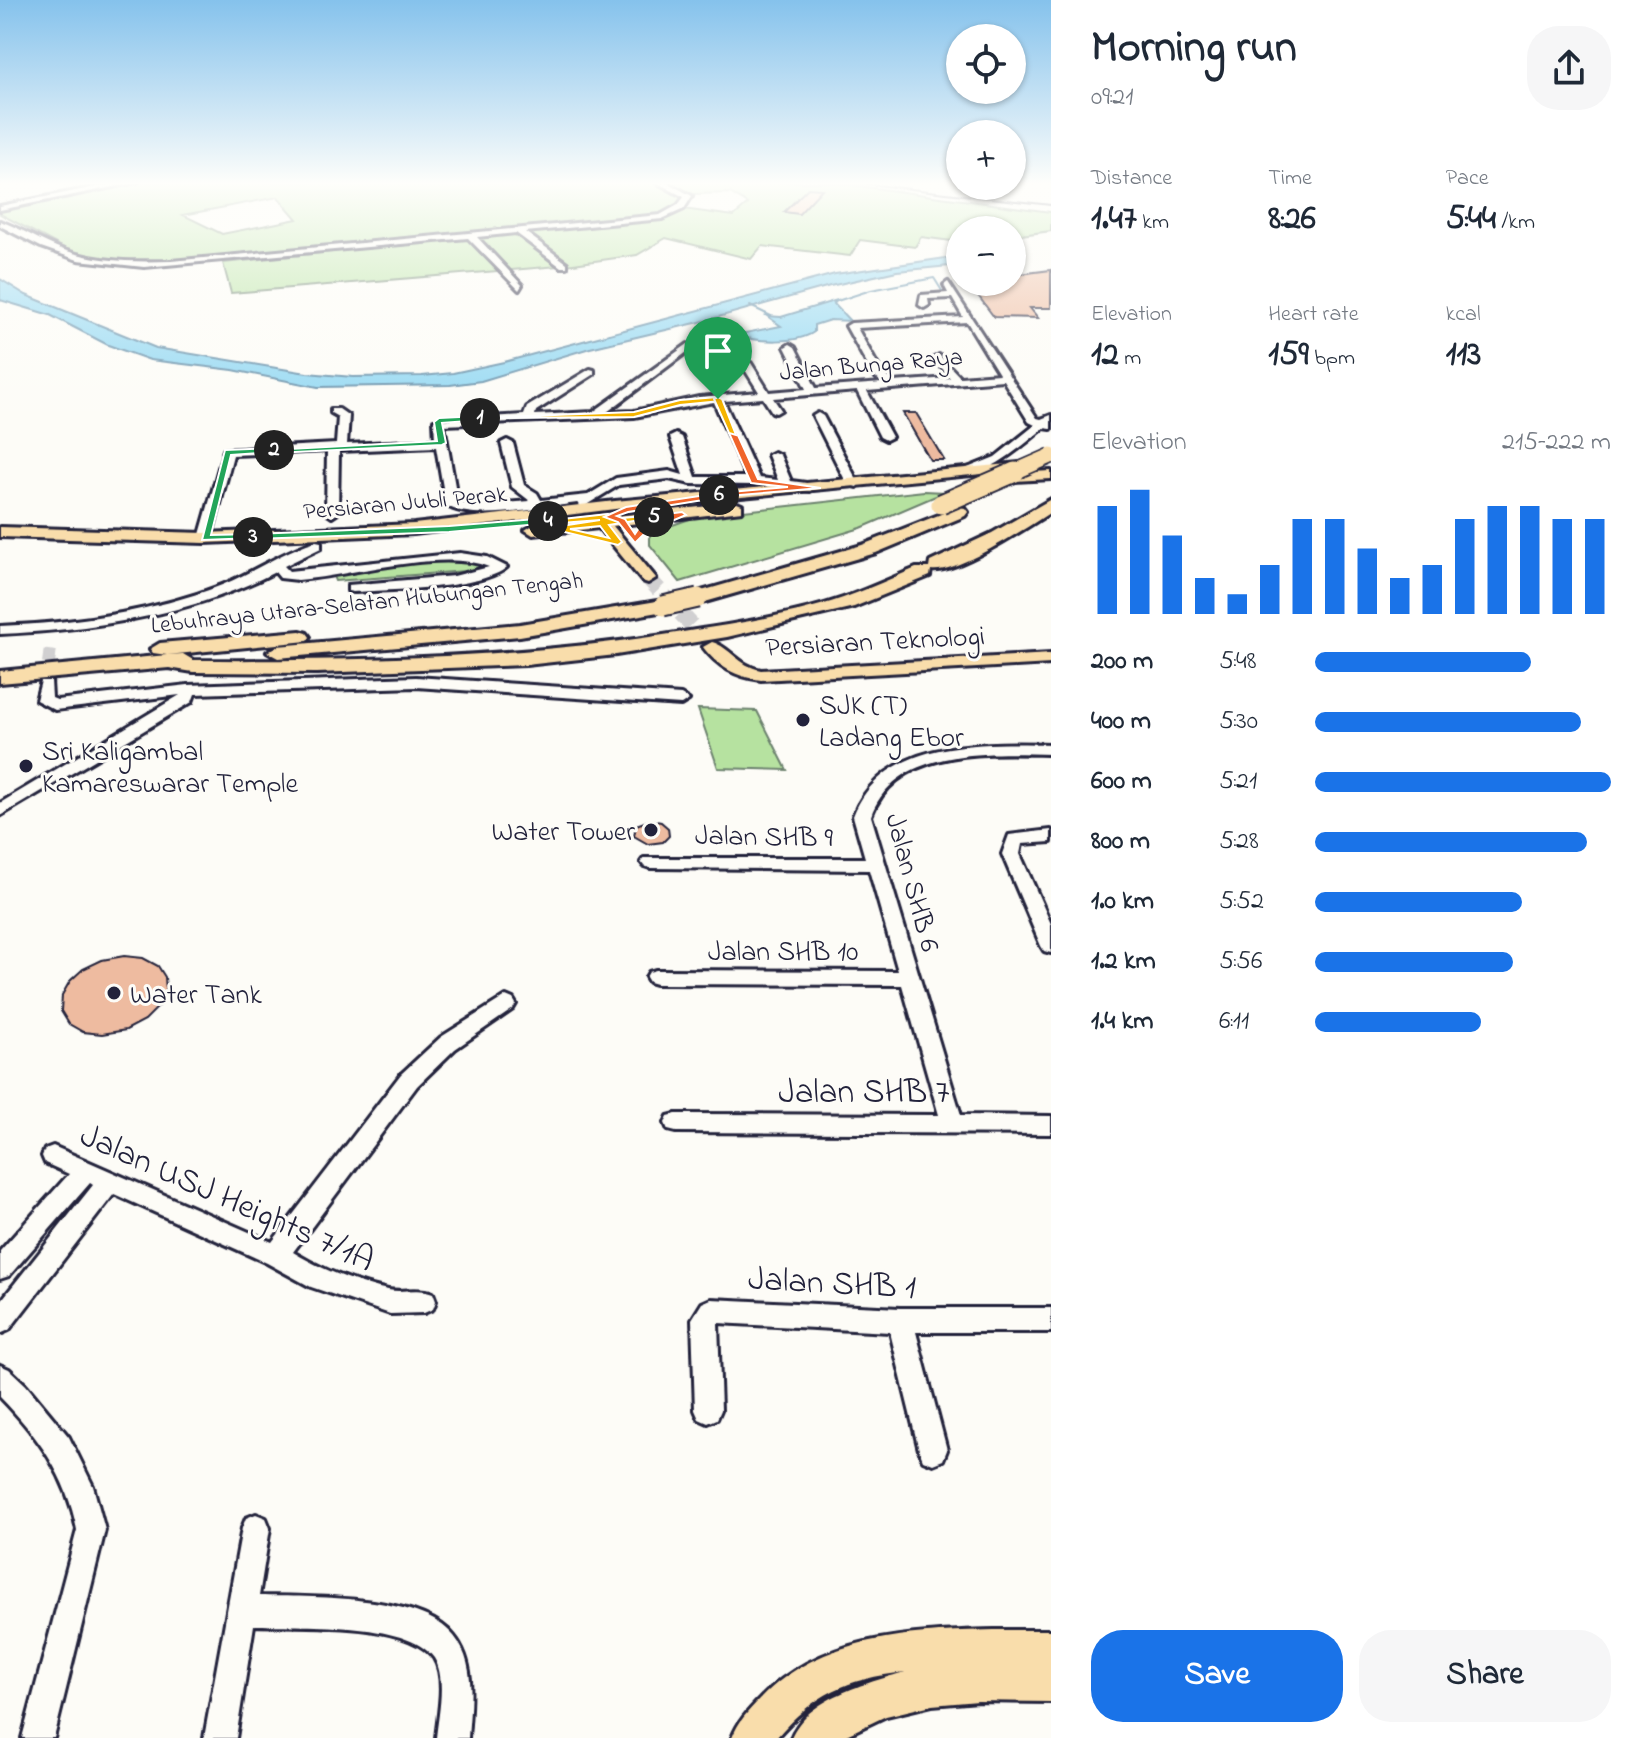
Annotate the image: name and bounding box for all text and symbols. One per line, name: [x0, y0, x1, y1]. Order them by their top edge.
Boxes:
text: Morning run: [1091, 17, 1297, 81]
map controls: [946, 24, 1026, 296]
button: locate: [946, 24, 1026, 104]
button: share: [1527, 26, 1611, 110]
text: 09:21: [1091, 79, 1133, 117]
button: +: [946, 120, 1026, 200]
text: Distance: [1091, 163, 1172, 195]
text: Time: [1268, 163, 1312, 195]
text: Pace: [1446, 163, 1489, 195]
text: 1.47: [1091, 195, 1137, 245]
text: 8:26: [1268, 195, 1316, 245]
text: 5:44: [1446, 195, 1496, 245]
text: km: [1137, 207, 1169, 239]
text: /km: [1496, 207, 1535, 239]
button: −: [946, 216, 1026, 296]
text: Elevation: [1091, 299, 1172, 331]
text: Heart rate: [1268, 299, 1359, 331]
text: kcal: [1446, 299, 1481, 331]
pin: [684, 317, 752, 399]
icon: arrive: [696, 329, 740, 373]
text: 12: [1091, 331, 1119, 381]
text: 159: [1268, 331, 1309, 381]
text: 113: [1446, 331, 1481, 381]
street label: Jalan Bunga Raya: [778, 341, 964, 393]
text: m: [1119, 343, 1141, 375]
text: bpm: [1309, 343, 1355, 375]
pin: 1: [460, 398, 500, 438]
text: 1: [477, 402, 484, 434]
text: Elevation: [1091, 424, 1187, 462]
text: 215–222 m: [1502, 424, 1611, 462]
pin: 2: [254, 430, 294, 470]
text: 2: [269, 434, 279, 466]
pin: 6: [699, 475, 739, 515]
street label: Persiaran Jubli Perak: [302, 478, 509, 531]
text: 6: [714, 479, 724, 511]
pin: 5: [634, 497, 674, 537]
pin: 4: [528, 501, 568, 541]
text: 5: [648, 501, 660, 533]
text: 4: [543, 505, 553, 537]
pin: 3: [233, 517, 273, 557]
text: 3: [248, 521, 258, 553]
street label: Lebuhraya Utara–Selatan Hubungan Tengah: [149, 564, 585, 646]
street label: Persiaran Teknologi: [764, 617, 986, 670]
text: 200 m: [1091, 643, 1153, 681]
text: 5:48: [1219, 643, 1257, 681]
place label: SJK (T) Ladang Ebor: [819, 687, 964, 760]
text: 400 m: [1091, 703, 1151, 741]
text: 5:30: [1219, 703, 1258, 741]
marker: SJK (T) Ladang Ebor: [794, 711, 812, 729]
place label: Sri Kaligambal Kamareswarar Temple: [42, 733, 298, 806]
marker: Sri Kaligambal Kamareswarar Temple: [17, 757, 35, 775]
text: 600 m: [1091, 763, 1152, 801]
text: 5:21: [1219, 763, 1257, 801]
street label: Jalan SHB 6: [872, 809, 949, 957]
place label: Water Tower: [491, 813, 635, 854]
street label: Jalan SHB 9: [695, 817, 834, 860]
marker: Water Tower: [642, 821, 660, 839]
text: 800 m: [1091, 823, 1150, 861]
text: 5:28: [1219, 823, 1259, 861]
text: 1.0 km: [1091, 883, 1154, 921]
text: 5:52: [1219, 883, 1264, 921]
street label: Jalan SHB 10: [708, 933, 858, 974]
text: 1.2 km: [1091, 943, 1156, 981]
text: 5:56: [1219, 943, 1262, 981]
place label: Water Tank: [130, 976, 262, 1017]
marker: Water Tank: [105, 984, 123, 1002]
text: 1.4 km: [1091, 1003, 1153, 1041]
text: 6:11: [1219, 1003, 1249, 1041]
street label: Jalan SHB 7: [778, 1069, 950, 1119]
street label: Jalan USJ Heights 7/1A: [71, 1112, 382, 1287]
street label: Jalan SHB 1: [747, 1256, 917, 1314]
button: Save: [1091, 1630, 1343, 1722]
button: Share: [1359, 1630, 1611, 1722]

